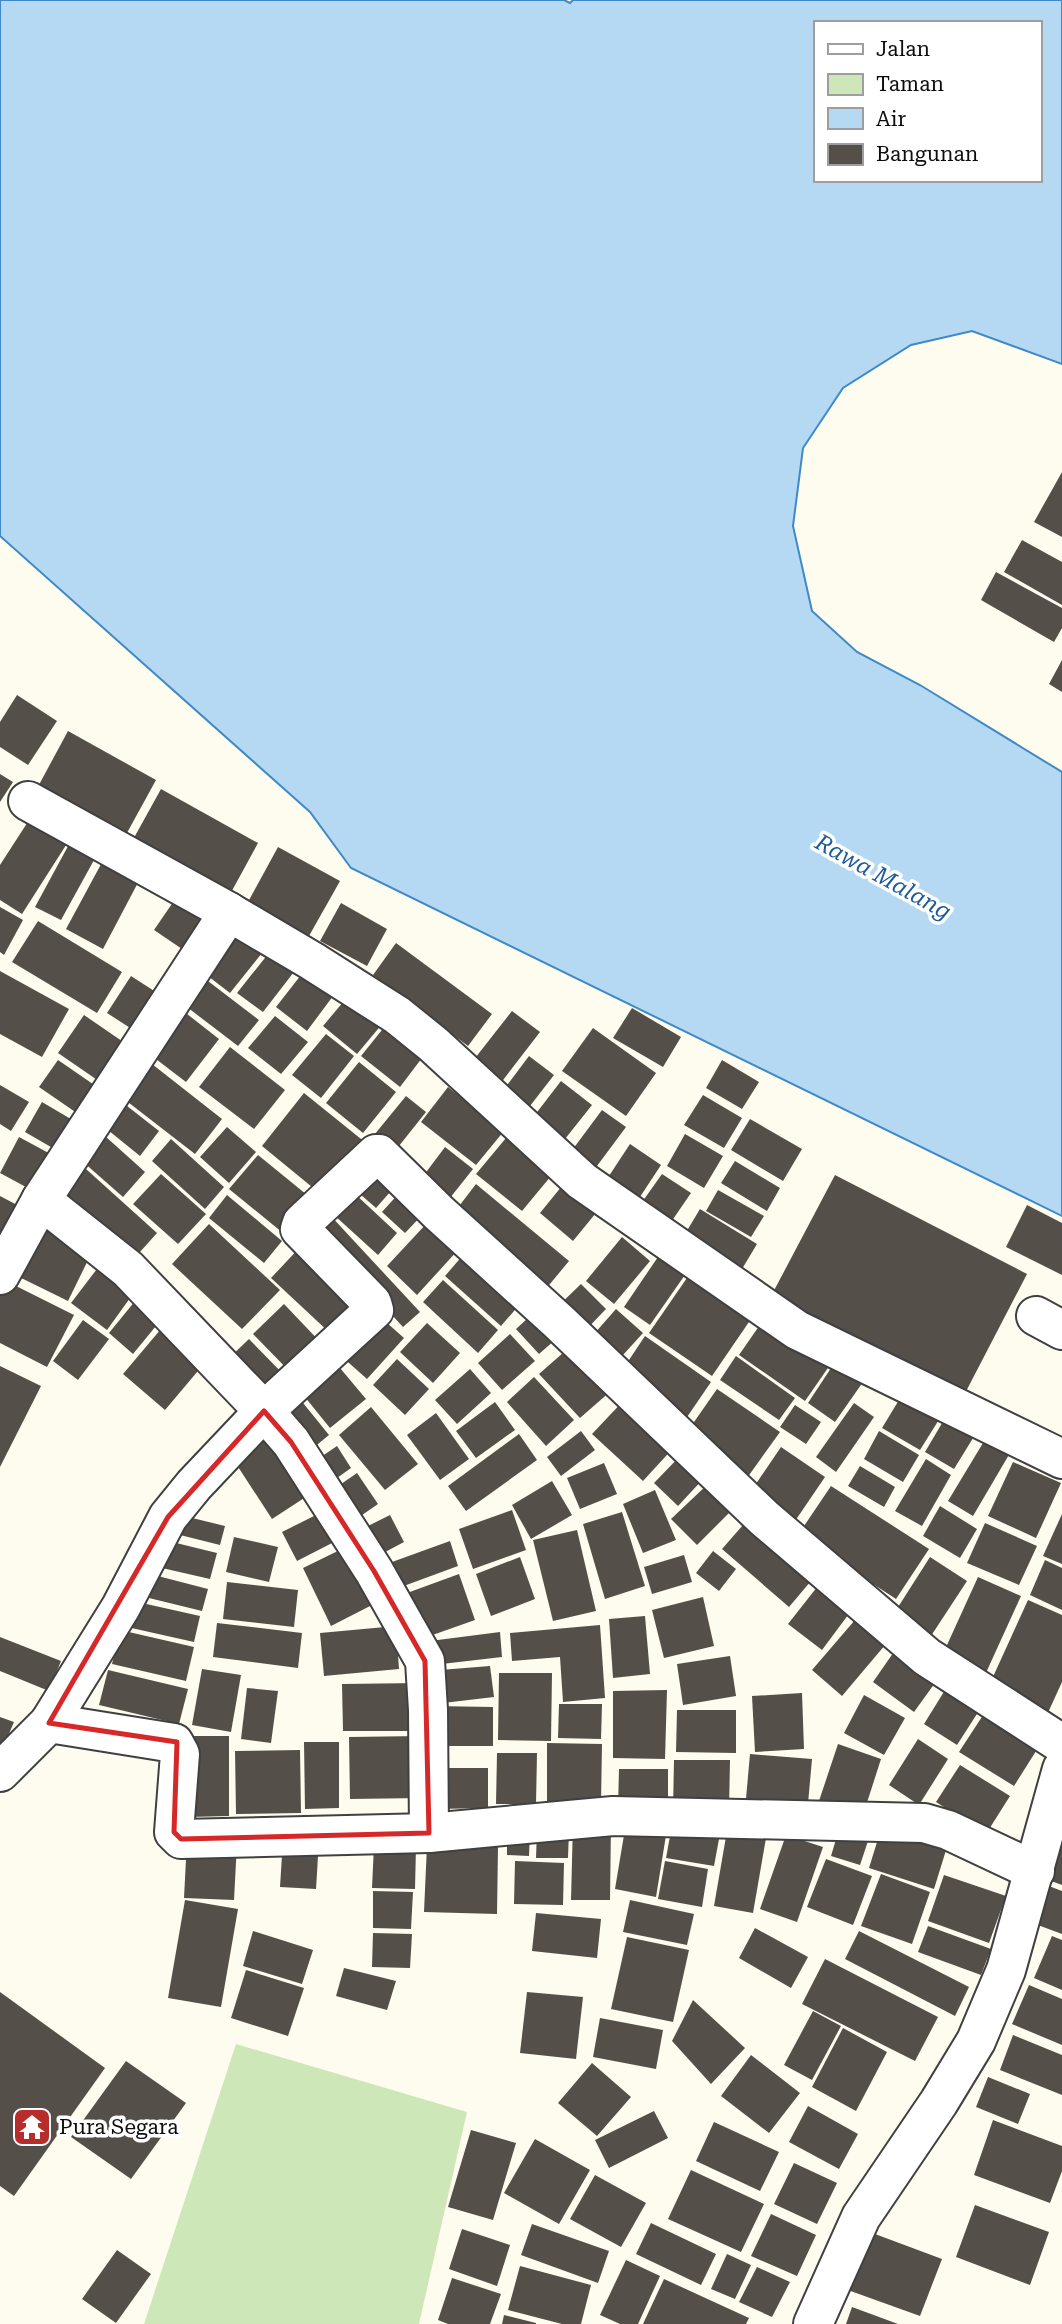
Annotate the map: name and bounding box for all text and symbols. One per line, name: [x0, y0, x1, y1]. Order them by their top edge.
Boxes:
legend: [814, 21, 1041, 182]
text: Jalan: [876, 37, 931, 61]
text: Taman: [876, 72, 945, 96]
text: Air: [876, 107, 906, 131]
text: Bangunan: [876, 142, 979, 166]
water label: Rawa Malang: [810, 828, 956, 925]
temple icon: Pura Segara: [11, 2106, 53, 2148]
place label: Pura Segara: [59, 2115, 179, 2139]

